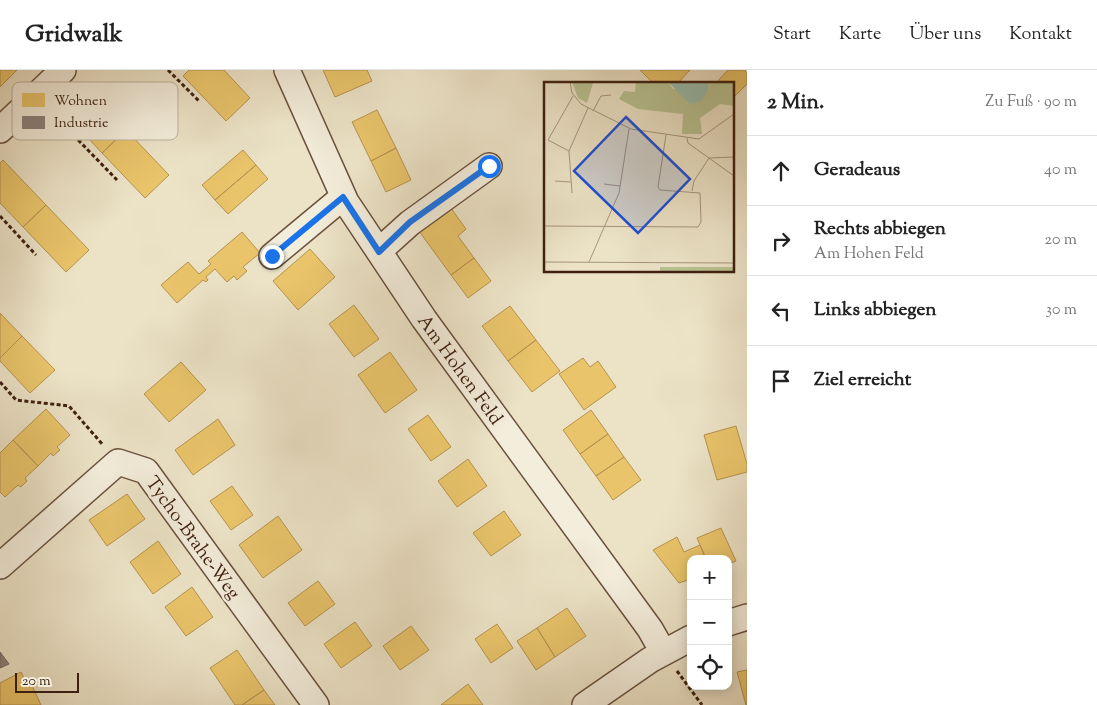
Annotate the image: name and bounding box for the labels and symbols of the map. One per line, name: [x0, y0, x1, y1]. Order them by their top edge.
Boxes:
legend: [12, 82, 178, 140]
inset map: [544, 82, 734, 272]
text: Wohnen: [54, 92, 107, 112]
text: Industrie: [54, 114, 109, 134]
route start: [478, 155, 501, 178]
route end: [261, 245, 284, 268]
street label: Am Hohen Feld: [410, 310, 508, 431]
street label: Tycho-Brahe-Weg: [138, 471, 246, 606]
scale bar: [15, 670, 79, 693]

